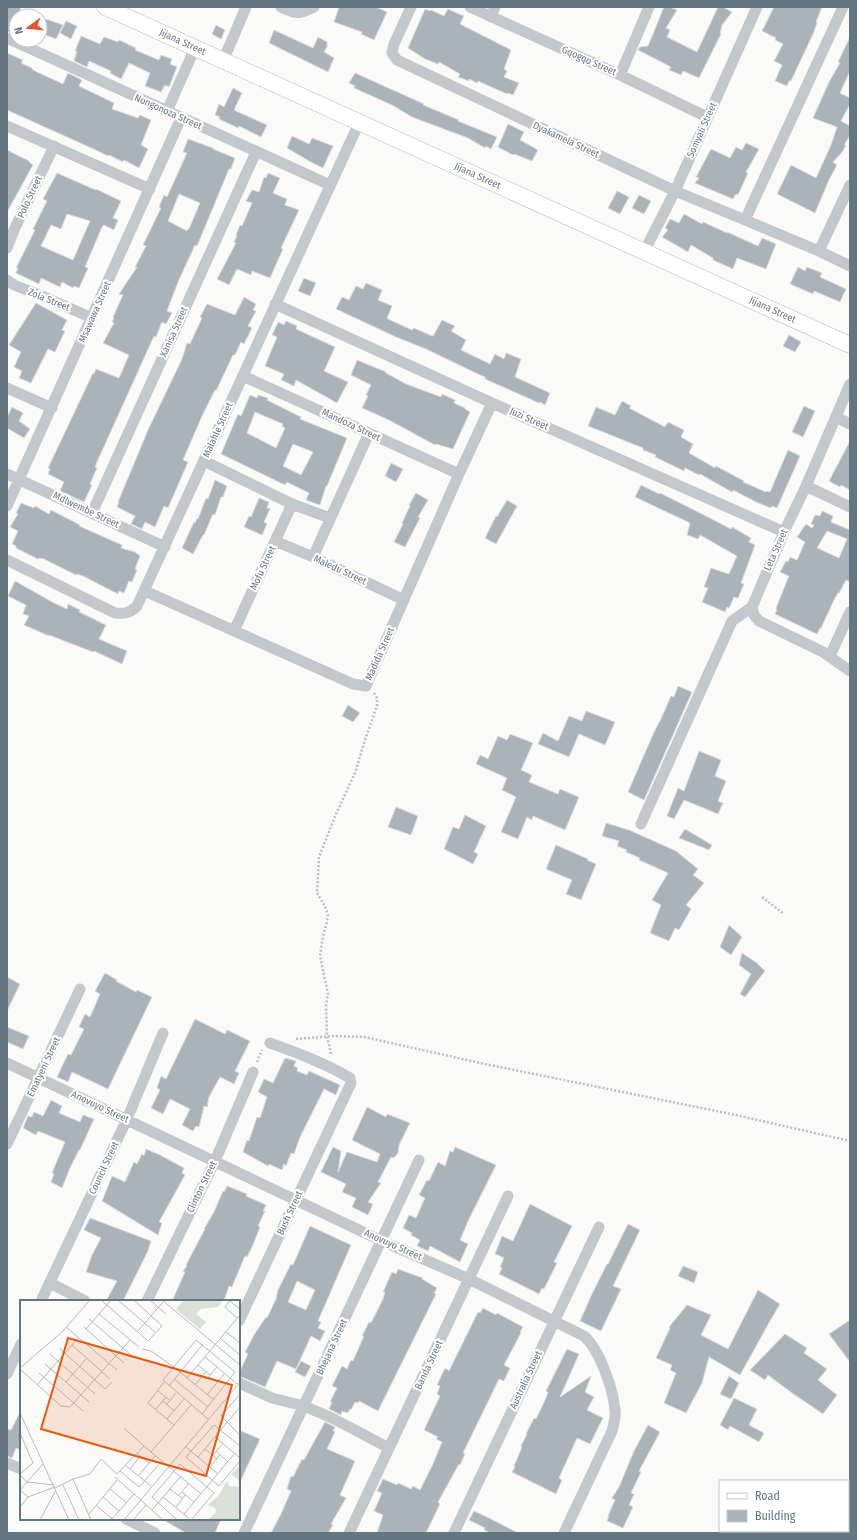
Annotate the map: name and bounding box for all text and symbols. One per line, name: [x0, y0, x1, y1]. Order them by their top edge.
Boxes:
north arrow: [8, 8, 48, 48]
text: N: [12, 26, 26, 36]
street label: Jijana Street: [157, 26, 208, 58]
street label: Gqogqo Street: [560, 44, 619, 79]
street label: Nongonoza Street: [132, 92, 204, 133]
street label: Somyali Street: [685, 100, 720, 159]
street label: Dyakamela Street: [531, 119, 602, 161]
street label: Jijana Street: [452, 160, 503, 192]
street label: Polo Street: [15, 173, 45, 220]
street label: Msawawa Street: [76, 279, 114, 344]
street label: Zola Street: [26, 286, 72, 314]
street label: Jijana Street: [747, 294, 798, 326]
street label: Xanisa Street: [158, 304, 191, 359]
street label: Malahle Street: [200, 400, 236, 459]
street label: Juzi Street: [508, 405, 551, 433]
street label: Mandoza Street: [320, 406, 383, 444]
street label: Mdlwembe Street: [51, 489, 122, 531]
street label: Leta Street: [762, 527, 791, 573]
street label: Mofu Street: [248, 543, 279, 592]
street label: Maledu Street: [312, 553, 369, 588]
street label: Madida Street: [363, 625, 397, 683]
street label: Ematyeni Street: [25, 1035, 63, 1099]
street label: Anovuyo Street: [69, 1088, 131, 1126]
street label: Council Street: [87, 1139, 122, 1196]
street label: Clinton Street: [184, 1159, 220, 1215]
street label: Bush Street: [275, 1188, 306, 1237]
street label: Anovuyo Street: [362, 1227, 424, 1263]
inset map: [20, 1300, 240, 1520]
street label: Bhejana Street: [314, 1317, 350, 1377]
street label: Banda Street: [412, 1338, 446, 1391]
street label: Australia Street: [507, 1348, 545, 1411]
legend: [719, 1480, 849, 1532]
text: Road: [755, 1489, 780, 1503]
text: Building: [755, 1509, 796, 1523]

